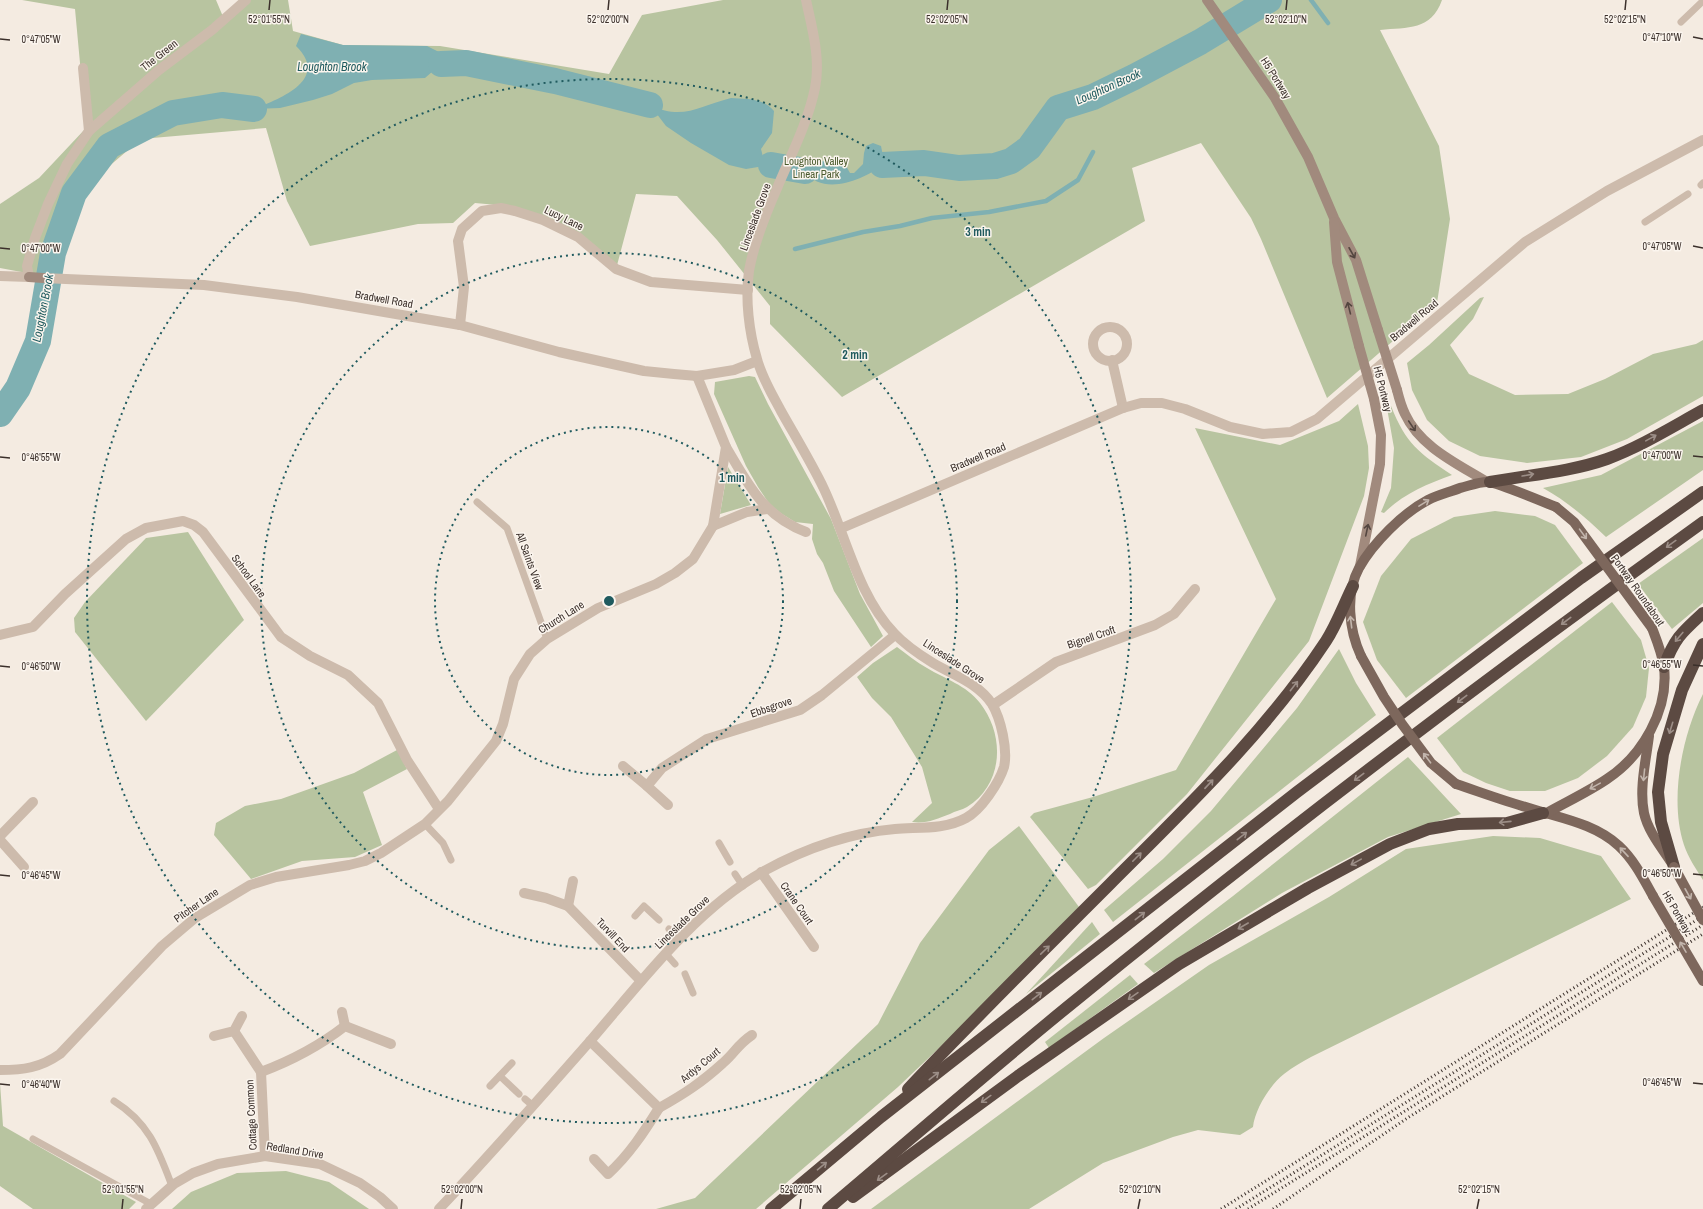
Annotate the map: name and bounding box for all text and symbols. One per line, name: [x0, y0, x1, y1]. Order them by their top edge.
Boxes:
text: 52°01'55"N: [248, 13, 290, 26]
text: 52°02'00"N: [587, 13, 629, 26]
text: 52°02'05"N: [926, 13, 968, 26]
text: 52°02'10"N: [1265, 13, 1307, 26]
text: 52°02'15"N: [1604, 13, 1646, 26]
text: 0°47'10"W: [1642, 31, 1682, 44]
text: 0°47'05"W: [21, 33, 61, 46]
street label: The Green: [138, 36, 180, 74]
street label: H5 Portway: [1258, 55, 1295, 102]
water label: Loughton Brook: [297, 59, 368, 75]
water label: Loughton Brook: [1073, 65, 1144, 108]
park label: Loughton Valley Linear Park: [784, 154, 849, 181]
street label: Linceslade Grove: [736, 181, 774, 253]
street label: Lucy Lane: [542, 203, 586, 233]
text: 3 min: [965, 224, 991, 240]
text: 0°47'05"W: [1642, 240, 1682, 253]
text: 0°47'00"W: [21, 242, 61, 255]
one-way arrow: [1349, 246, 1357, 258]
water label: Loughton Brook: [29, 271, 58, 344]
street label: Bradwell Road: [354, 287, 414, 311]
street label: Bradwell Road: [1387, 296, 1441, 344]
one-way arrow: [1345, 302, 1352, 315]
text: 2 min: [842, 347, 868, 363]
street label: H5 Portway: [1371, 365, 1396, 414]
one-way arrow: [1408, 420, 1416, 431]
one-way arrow: [1644, 434, 1656, 441]
street label: Bradwell Road: [948, 439, 1008, 475]
text: 0°47'00"W: [1642, 449, 1682, 462]
text: 0°46'55"W: [21, 451, 61, 464]
text: 1 min: [719, 470, 745, 486]
one-way arrow: [1521, 471, 1534, 479]
one-way arrow: [1418, 499, 1429, 507]
one-way arrow: [1363, 523, 1371, 536]
one-way arrow: [1579, 528, 1587, 539]
street label: All Saints View: [513, 529, 547, 592]
one-way arrow: [1666, 540, 1677, 549]
street label: Portway Roundabout: [1608, 551, 1668, 629]
street label: School Lane: [229, 552, 269, 600]
centre of rings: [602, 594, 616, 608]
street label: Church Lane: [535, 597, 587, 637]
one-way arrow: [1348, 616, 1355, 629]
one-way arrow: [1561, 617, 1572, 625]
street label: Bignell Croft: [1065, 622, 1117, 652]
one-way arrow: [1674, 632, 1683, 642]
street label: Linceslade Grove: [921, 636, 987, 686]
text: 0°46'55"W: [1642, 658, 1682, 671]
text: 0°46'50"W: [21, 660, 61, 673]
one-way arrow: [1289, 680, 1298, 691]
street label: Ebbsgrove: [748, 693, 794, 721]
one-way arrow: [1457, 695, 1468, 703]
one-way arrow: [1667, 721, 1674, 734]
one-way arrow: [1423, 752, 1431, 763]
one-way arrow: [1641, 768, 1648, 781]
one-way arrow: [1353, 773, 1364, 782]
one-way arrow: [1204, 779, 1214, 789]
one-way arrow: [1589, 783, 1601, 791]
one-way arrow: [1499, 819, 1512, 826]
one-way arrow: [1236, 831, 1247, 840]
one-way arrow: [1620, 847, 1629, 857]
one-way arrow: [1132, 853, 1142, 862]
one-way arrow: [1350, 859, 1362, 867]
text: 0°46'50"W: [1642, 867, 1682, 880]
text: 0°46'45"W: [21, 869, 61, 882]
street label: Crane Court: [777, 879, 817, 928]
street label: Pitcher Lane: [171, 885, 221, 925]
one-way arrow: [1685, 887, 1693, 899]
street label: H5 Portway: [1659, 888, 1695, 936]
street label: Linceslade Grove: [652, 892, 712, 952]
one-way arrow: [1134, 912, 1145, 920]
street label: Turvill End: [593, 915, 633, 955]
one-way arrow: [1237, 923, 1249, 931]
one-way arrow: [1679, 941, 1687, 953]
one-way arrow: [1039, 946, 1049, 955]
one-way arrow: [1032, 992, 1043, 1001]
one-way arrow: [1128, 992, 1139, 1000]
street label: Ardys Court: [676, 1044, 723, 1086]
one-way arrow: [929, 1071, 940, 1080]
text: 0°46'45"W: [1642, 1076, 1682, 1089]
text: 0°46'40"W: [21, 1078, 61, 1091]
street label: Cottage Common: [242, 1079, 260, 1151]
one-way arrow: [981, 1095, 992, 1104]
street label: Redland Drive: [265, 1139, 325, 1161]
one-way arrow: [817, 1162, 828, 1170]
one-way arrow: [876, 1172, 887, 1181]
text: 52°01'55"N: [102, 1183, 144, 1196]
text: 52°02'00"N: [441, 1183, 483, 1196]
text: 52°02'05"N: [780, 1183, 822, 1196]
text: 52°02'10"N: [1119, 1183, 1161, 1196]
text: 52°02'15"N: [1458, 1183, 1500, 1196]

